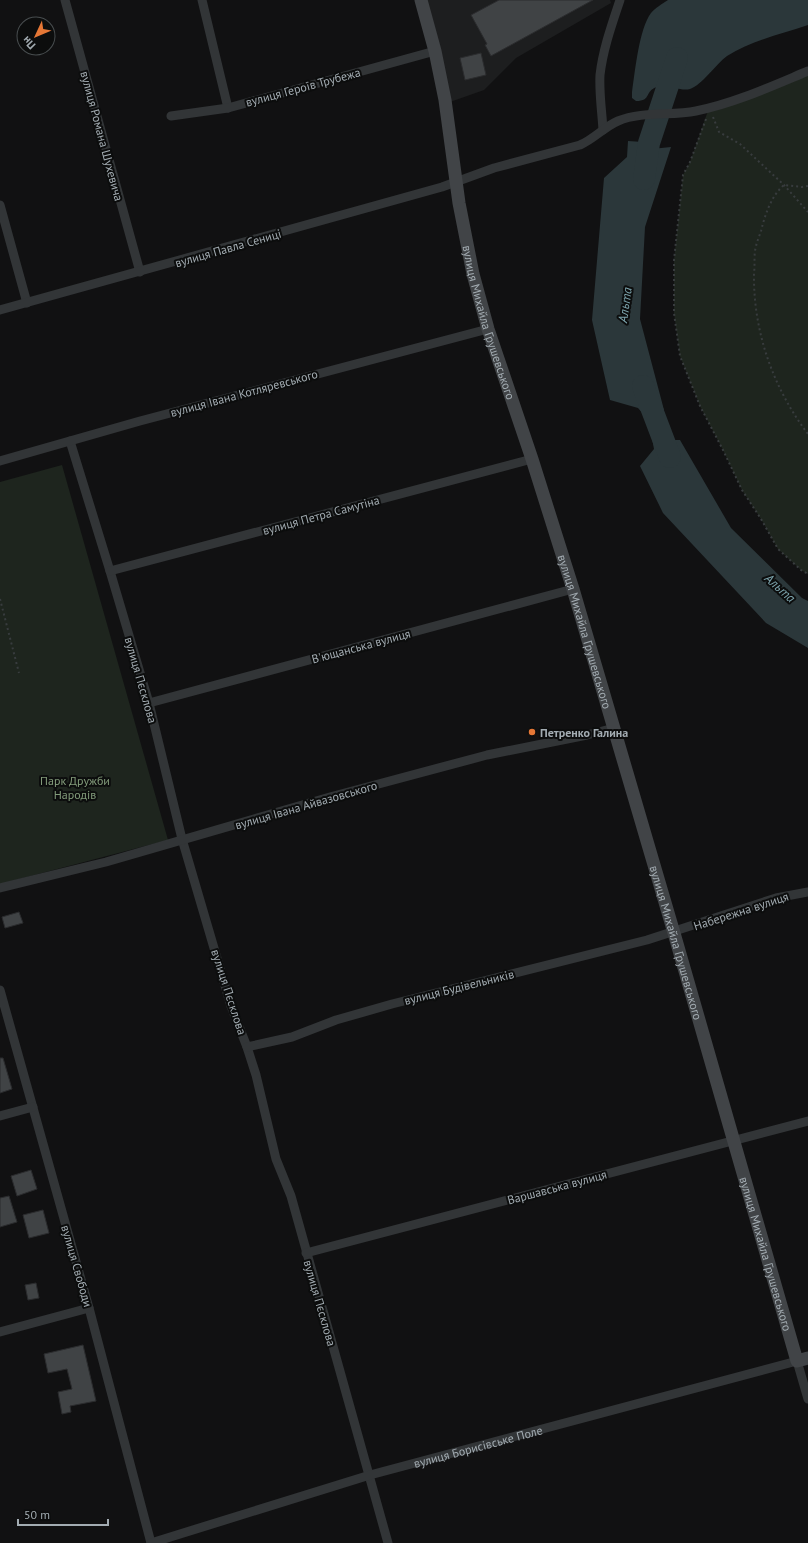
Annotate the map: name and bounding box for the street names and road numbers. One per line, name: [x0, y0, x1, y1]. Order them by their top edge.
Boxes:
street label: вулиця Героїв Трубежа: [244, 64, 362, 110]
street label: вулиця Романа Шухевича: [77, 69, 127, 203]
street label: вулиця Павла Сениці: [173, 226, 283, 270]
street label: вулиця Михайла Грушевського: [460, 244, 519, 401]
street label: вулиця Івана Котляревського: [169, 366, 319, 420]
street label: вулиця Петра Самутіна: [261, 492, 381, 538]
street label: вулиця Михайла Грушевського: [555, 553, 615, 710]
street label: В'ющанська вулиця: [310, 626, 412, 666]
street label: вулиця Пєсклова: [122, 635, 160, 725]
street label: вулиця Івана Айвазовського: [233, 778, 379, 832]
street label: вулиця Михайла Грушевського: [647, 863, 706, 1021]
street label: Набережна вулиця: [692, 889, 790, 933]
street label: вулиця Пєсклова: [208, 947, 250, 1037]
street label: вулиця Будівельників: [403, 966, 515, 1008]
street label: Варшавська вулиця: [506, 1167, 608, 1207]
street label: вулиця Михайла Грушевського: [737, 1175, 795, 1333]
street label: вулиця Свободи: [58, 1223, 96, 1309]
street label: вулиця Пєсклова: [301, 1258, 339, 1348]
street label: вулиця Борисівське Поле: [412, 1422, 544, 1471]

